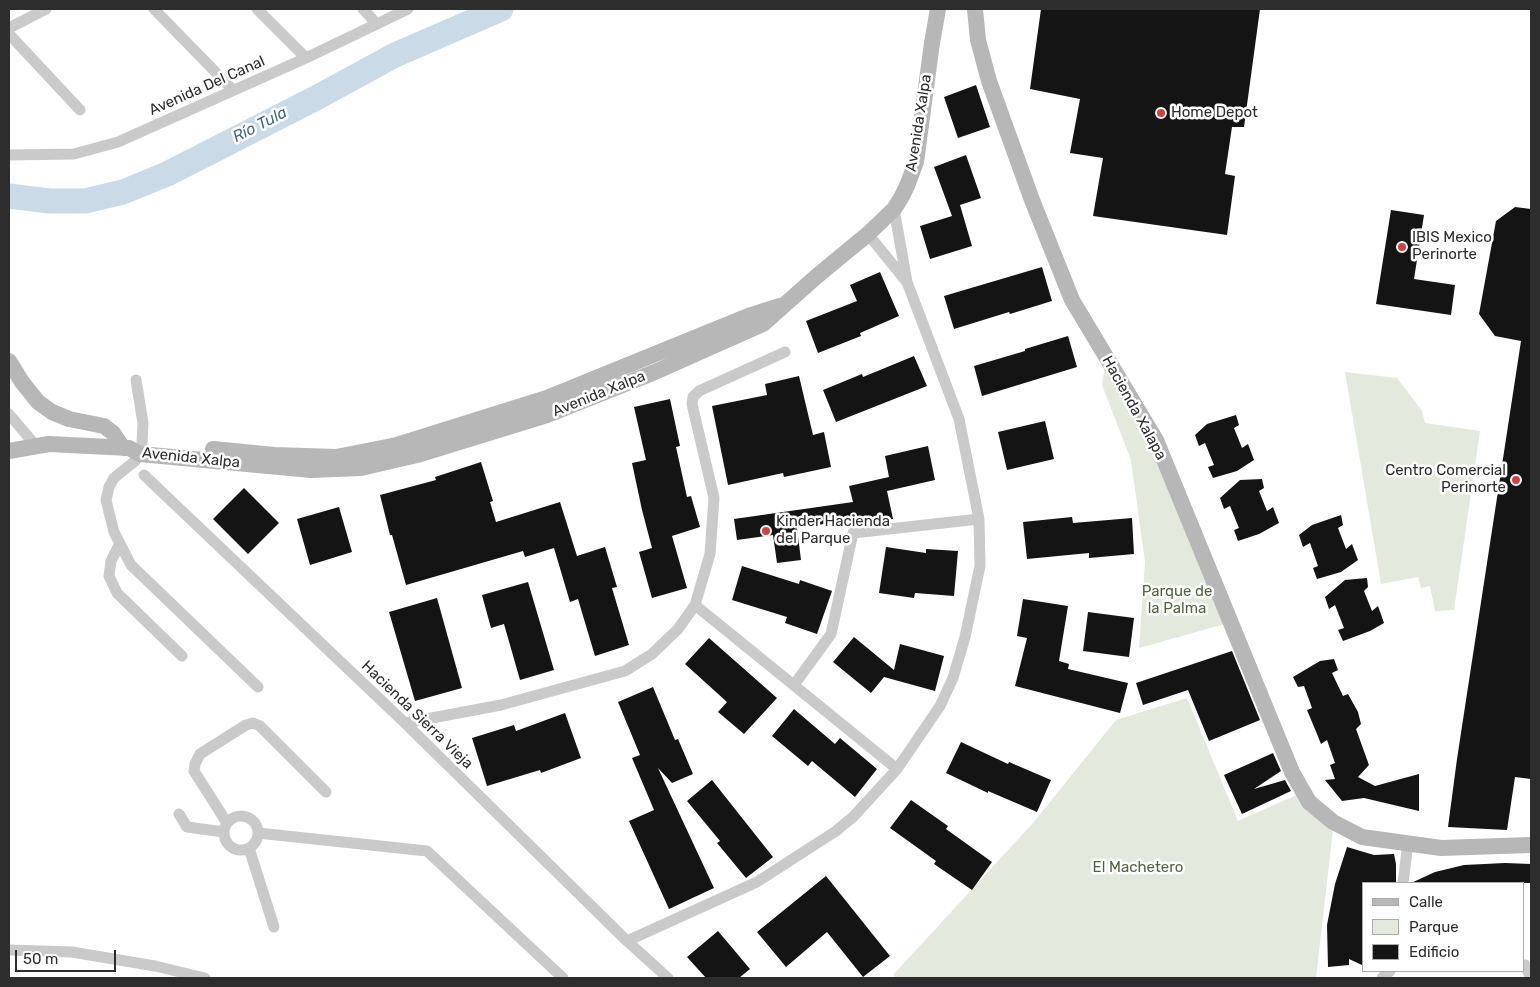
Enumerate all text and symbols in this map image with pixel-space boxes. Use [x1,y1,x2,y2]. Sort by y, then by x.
street label: Avenida Del Canal [146,52,268,120]
street label: Avenida Xalpa [902,73,936,173]
water label: Río Tula [230,103,290,147]
place label: Home Depot [1171,104,1258,122]
marker: Home Depot [1155,107,1167,119]
place label: IBIS Mexico Perinorte [1412,229,1492,264]
marker: IBIS Mexico Perinorte [1396,241,1408,253]
street label: Hacienda Xalapa [1098,353,1170,463]
street label: Avenida Xalpa [550,367,648,421]
street label: Avenida Xalpa [141,444,241,472]
place label: Centro Comercial Perinorte [1385,462,1506,497]
marker: Centro Comercial Perinorte [1510,474,1522,486]
place label: Kinder Hacienda del Parque [776,513,890,548]
marker: Kinder Hacienda del Parque [760,525,772,537]
park label: Parque de la Palma [1142,583,1212,618]
street label: Hacienda Sierra Vieja [358,657,476,773]
park label: El Machetero [1093,859,1183,877]
legend [1362,882,1525,972]
text: Calle [1409,893,1443,911]
text: Parque [1409,918,1459,936]
scale bar [18,940,119,972]
text: Edificio [1409,943,1459,961]
text: 50 m [23,950,58,968]

